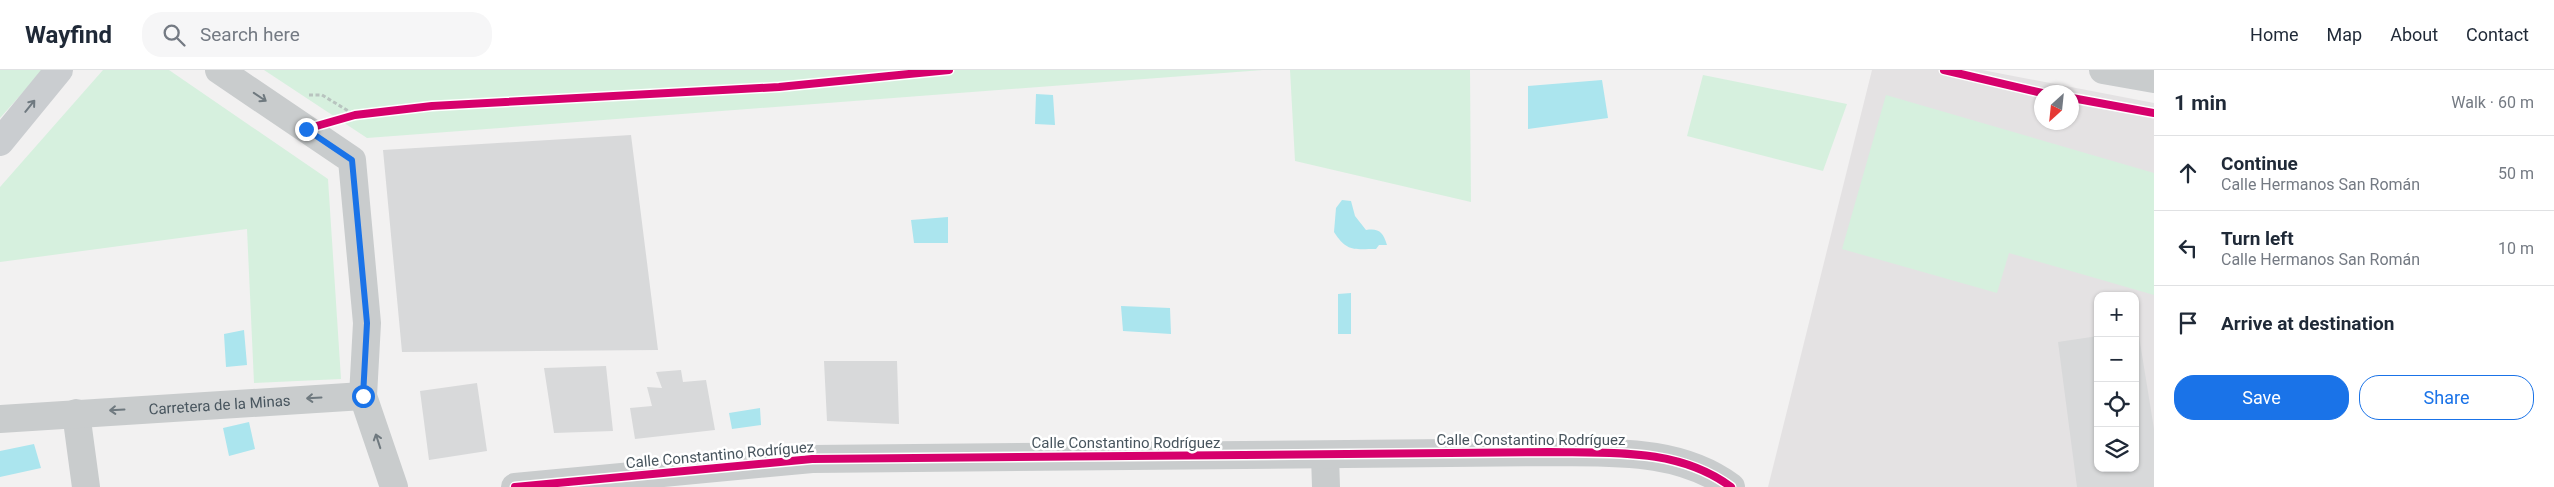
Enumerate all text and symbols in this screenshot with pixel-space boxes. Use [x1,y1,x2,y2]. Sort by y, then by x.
search box [142,12,492,57]
text: Wayfind [25,21,112,49]
icon: search [160,21,188,49]
text: Search here [200,23,300,46]
text: Home [2250,24,2299,45]
text: Map [2327,24,2362,45]
text: About [2390,24,2438,45]
text: Contact [2466,24,2529,45]
north arrow [2034,85,2079,130]
text: 1 min [2174,91,2227,115]
one-way arrow [252,92,266,102]
text: Walk · 60 m [2451,93,2534,112]
one-way arrow [25,100,36,113]
route end [295,118,318,141]
text: Continue [2221,152,2298,175]
icon: ahead [2174,159,2202,187]
text: 50 m [2498,164,2534,183]
text: Calle Hermanos San Román [2221,175,2420,194]
text: Turn left [2221,227,2294,250]
icon: left [2174,234,2202,262]
text: 10 m [2498,239,2534,258]
text: Calle Hermanos San Román [2221,250,2420,269]
map controls [2094,292,2139,472]
button: + [2094,292,2139,337]
icon: arrive [2174,309,2202,337]
text: Arrive at destination [2221,312,2394,335]
button: − [2094,337,2139,382]
button: Save [2174,375,2349,420]
button: Share [2359,375,2534,420]
button: locate [2094,382,2139,427]
route start [352,385,375,408]
street label: Carretera de la Minas [148,392,291,419]
one-way arrow [307,394,323,403]
one-way arrow [110,406,126,415]
button: layers [2094,427,2139,472]
street label: Calle Constantino Rodríguez [1437,431,1625,449]
one-way arrow [373,434,383,450]
street label: Calle Constantino Rodríguez [1032,434,1220,452]
street label: Calle Constantino Rodríguez [625,438,815,472]

